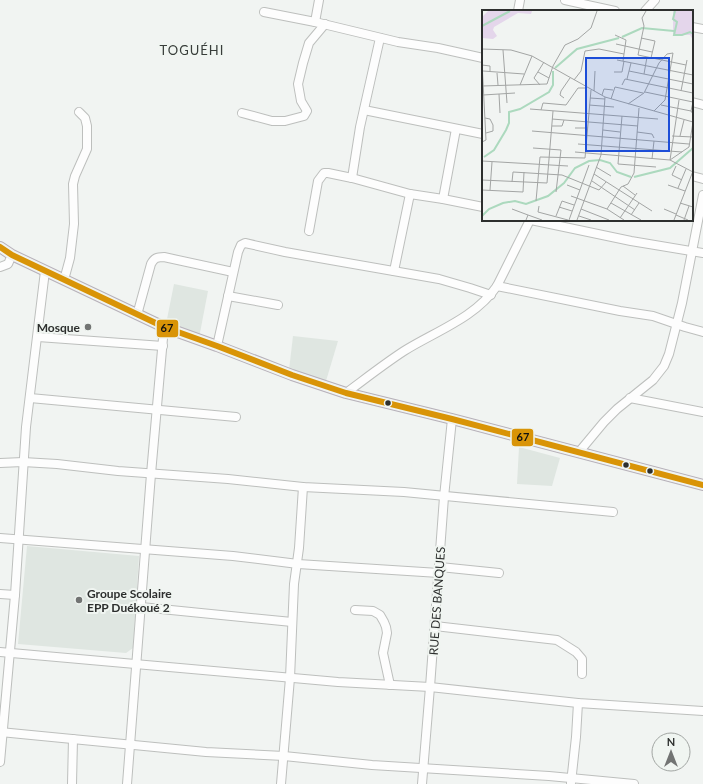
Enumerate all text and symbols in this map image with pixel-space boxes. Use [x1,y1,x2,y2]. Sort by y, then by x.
inset map [482,10,693,221]
district label: TOGUÉHI [160,42,224,58]
line badge: 67 [156,319,179,338]
place label: Mosque [37,320,81,335]
text: 67 [161,321,173,334]
marker: Mosque [83,322,93,332]
unlabelled marker [383,398,393,408]
line badge: 67 [511,428,534,447]
text: 67 [517,430,529,443]
unlabelled marker [621,460,631,470]
unlabelled marker [645,466,655,476]
street label: RUE DES BANQUES [426,546,448,656]
place label: Groupe Scolaire EPP Duékoué 2 [87,586,172,615]
marker: Groupe Scolaire EPP Duékoué 2 [74,595,84,605]
north arrow [651,732,691,772]
text: N [667,735,675,748]

